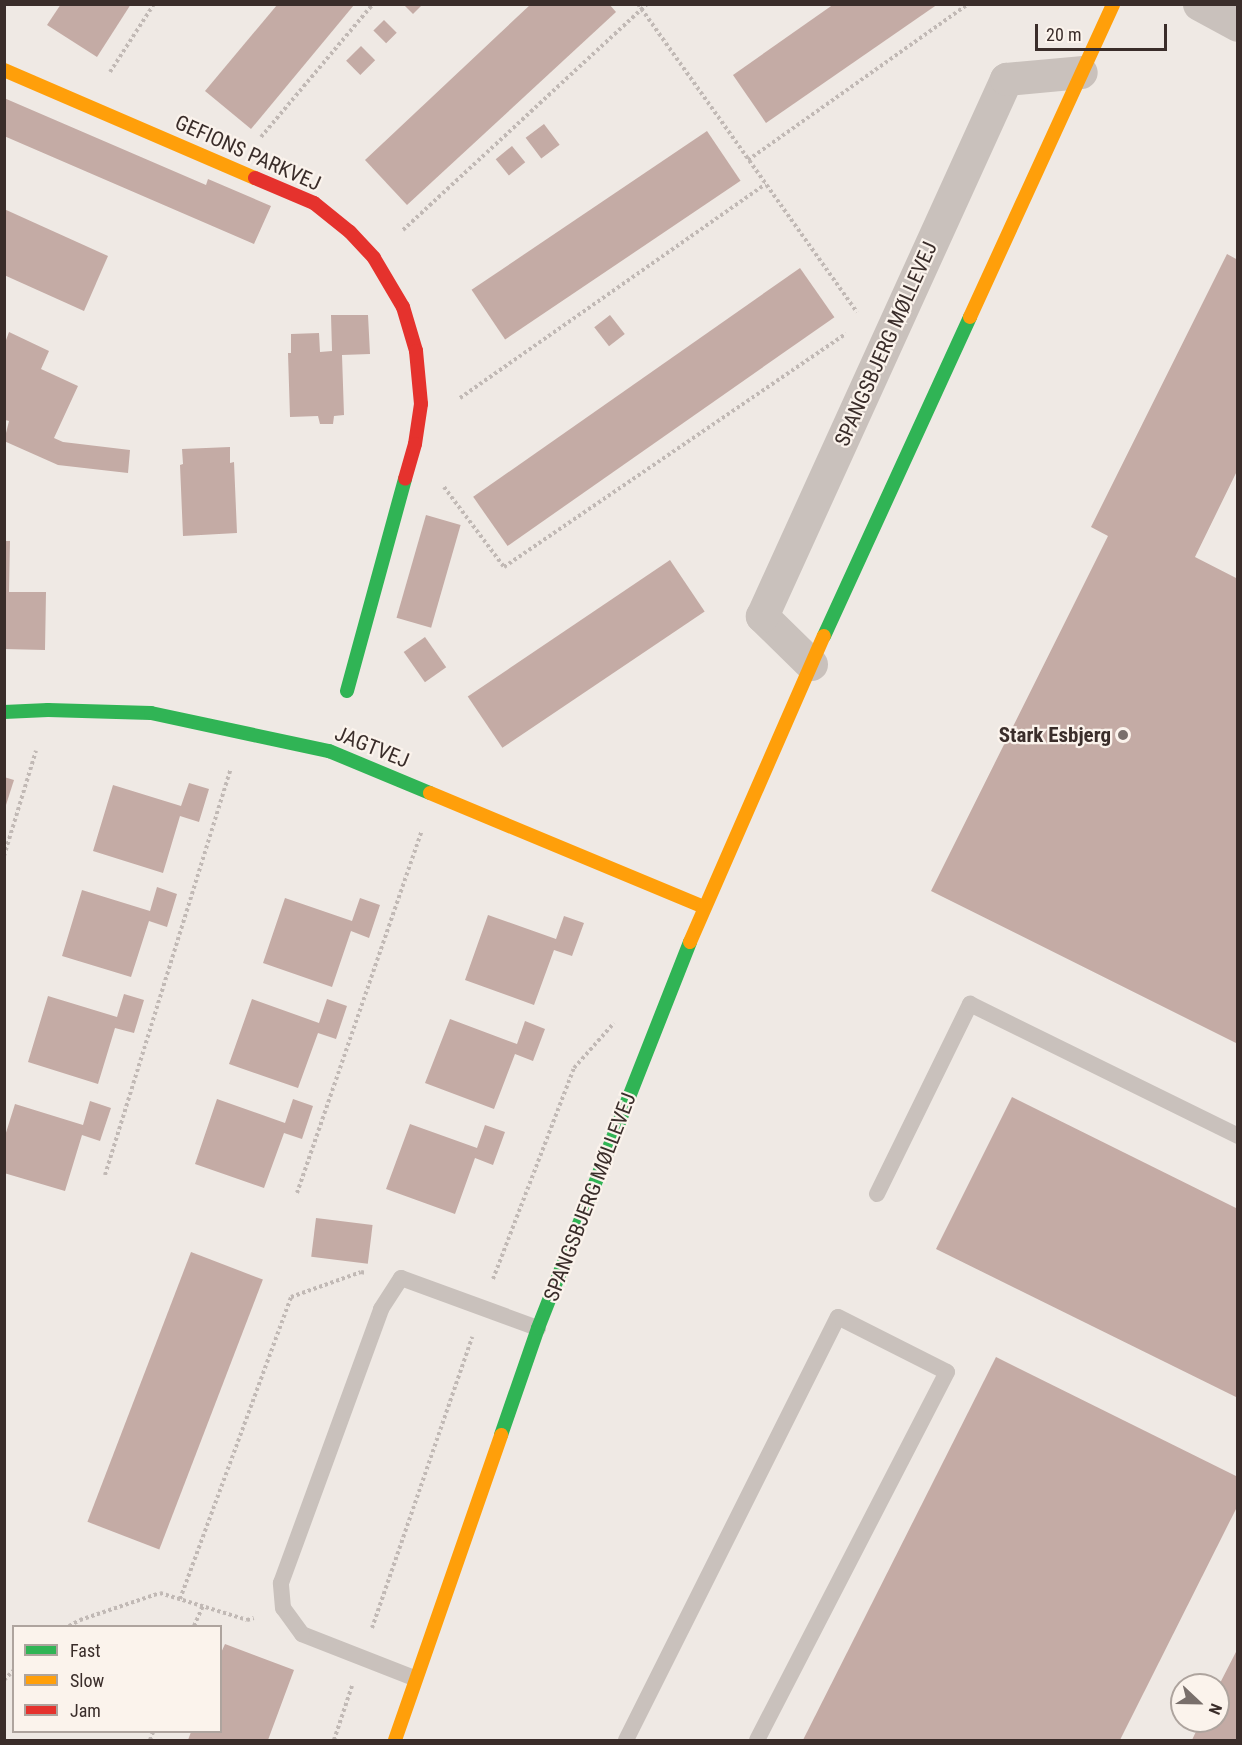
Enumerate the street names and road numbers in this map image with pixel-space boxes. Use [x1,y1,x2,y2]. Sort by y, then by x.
street label: GEFIONS PARKVEJ [171,110,325,196]
street label: SPANGSBJERG MØLLEVEJ [830,238,942,450]
street label: JAGTVEJ [331,721,413,773]
street label: SPANGSBJERG MØLLEVEJ [539,1089,641,1305]

